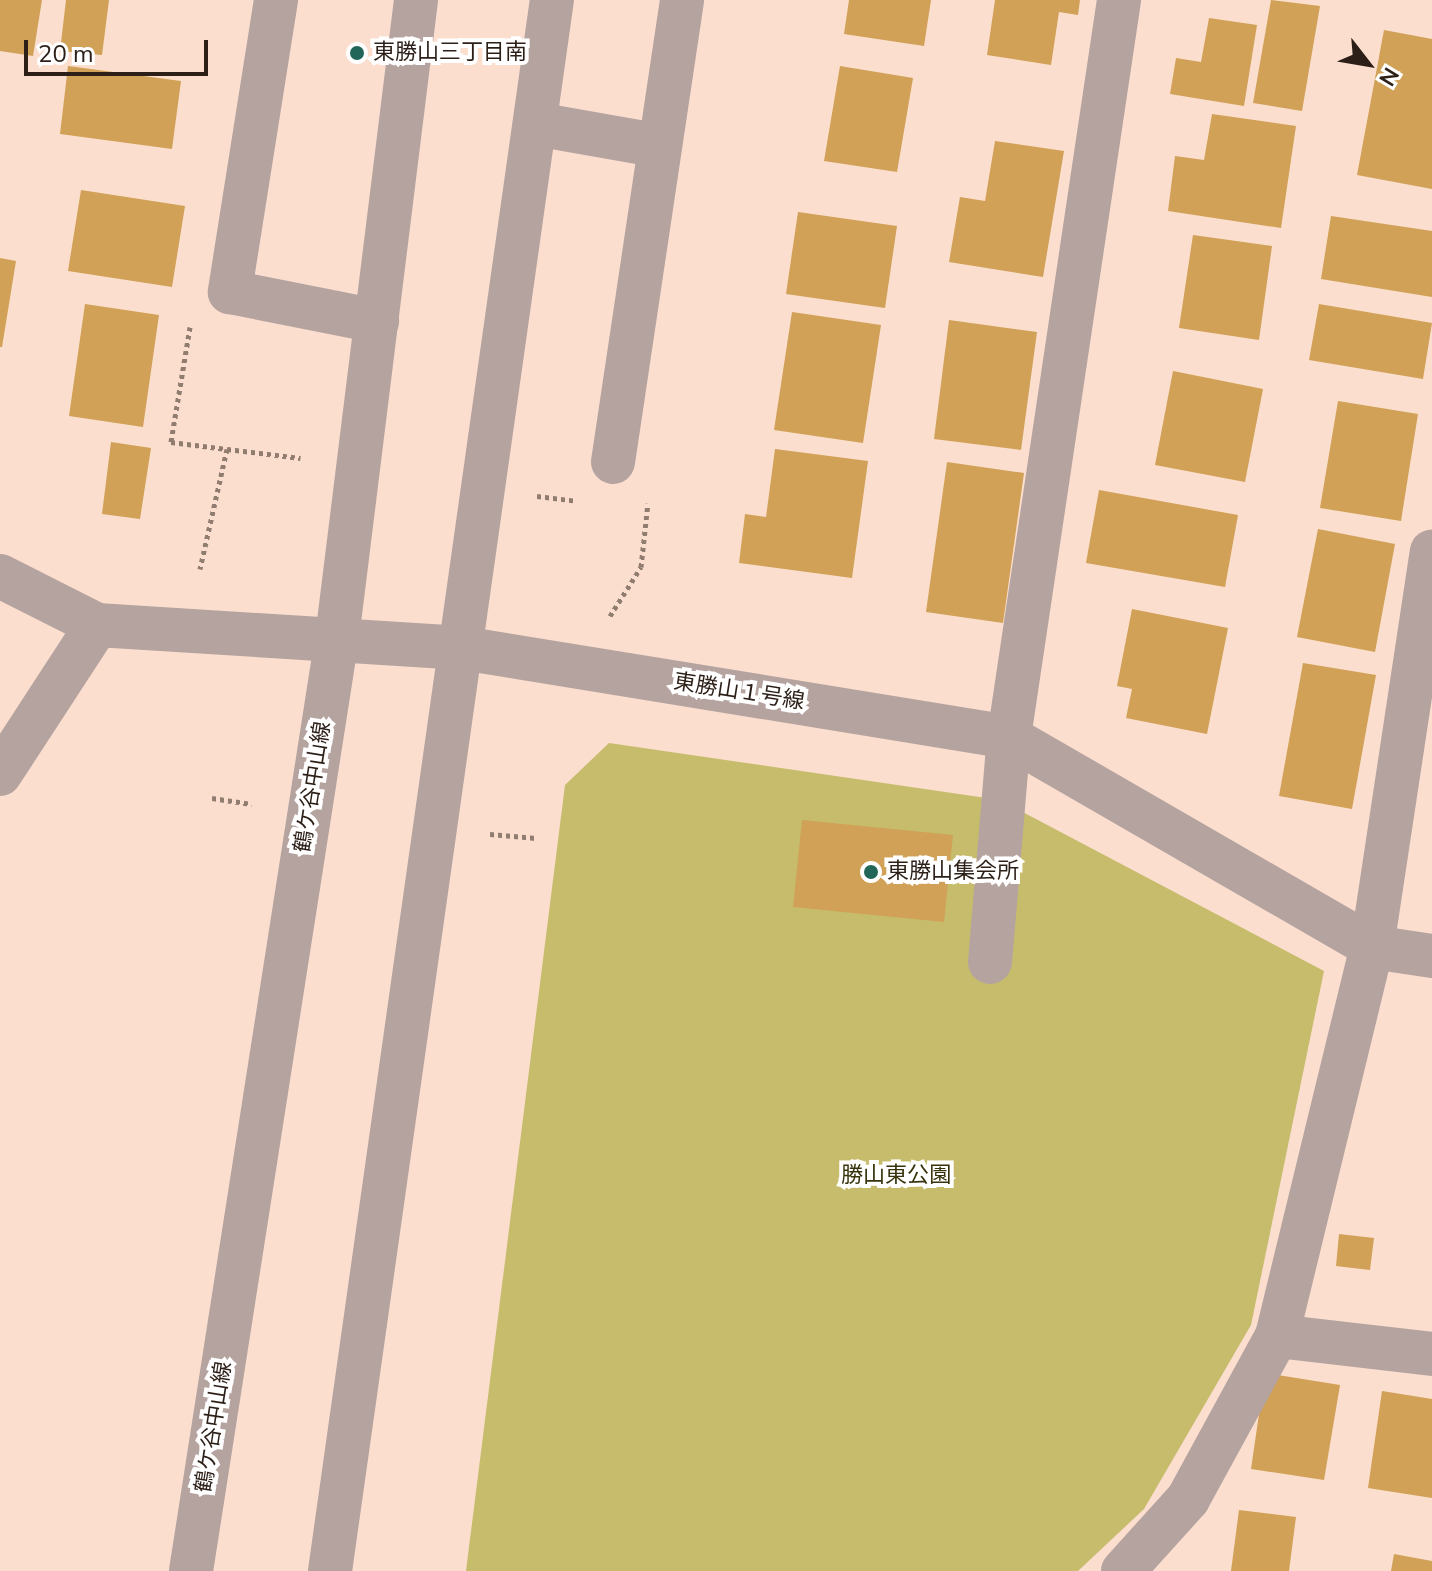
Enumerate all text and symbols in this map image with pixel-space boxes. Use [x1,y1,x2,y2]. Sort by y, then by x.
scale bar [28,24,212,74]
north arrow [1328,24,1408,104]
text: 20 m [38,38,94,70]
place label: 東勝山三丁目南 [373,40,527,66]
marker: 東勝山三丁目南 [348,44,366,62]
text: N [1371,62,1406,91]
street label: 東勝山１号線 [672,669,806,715]
street label: 鶴ケ谷中山線 [290,720,336,854]
place label: 東勝山集会所 [887,859,1019,885]
marker: 東勝山集会所 [862,863,880,881]
park label: 勝山東公園 [841,1163,951,1189]
street label: 鶴ケ谷中山線 [191,1360,237,1494]

